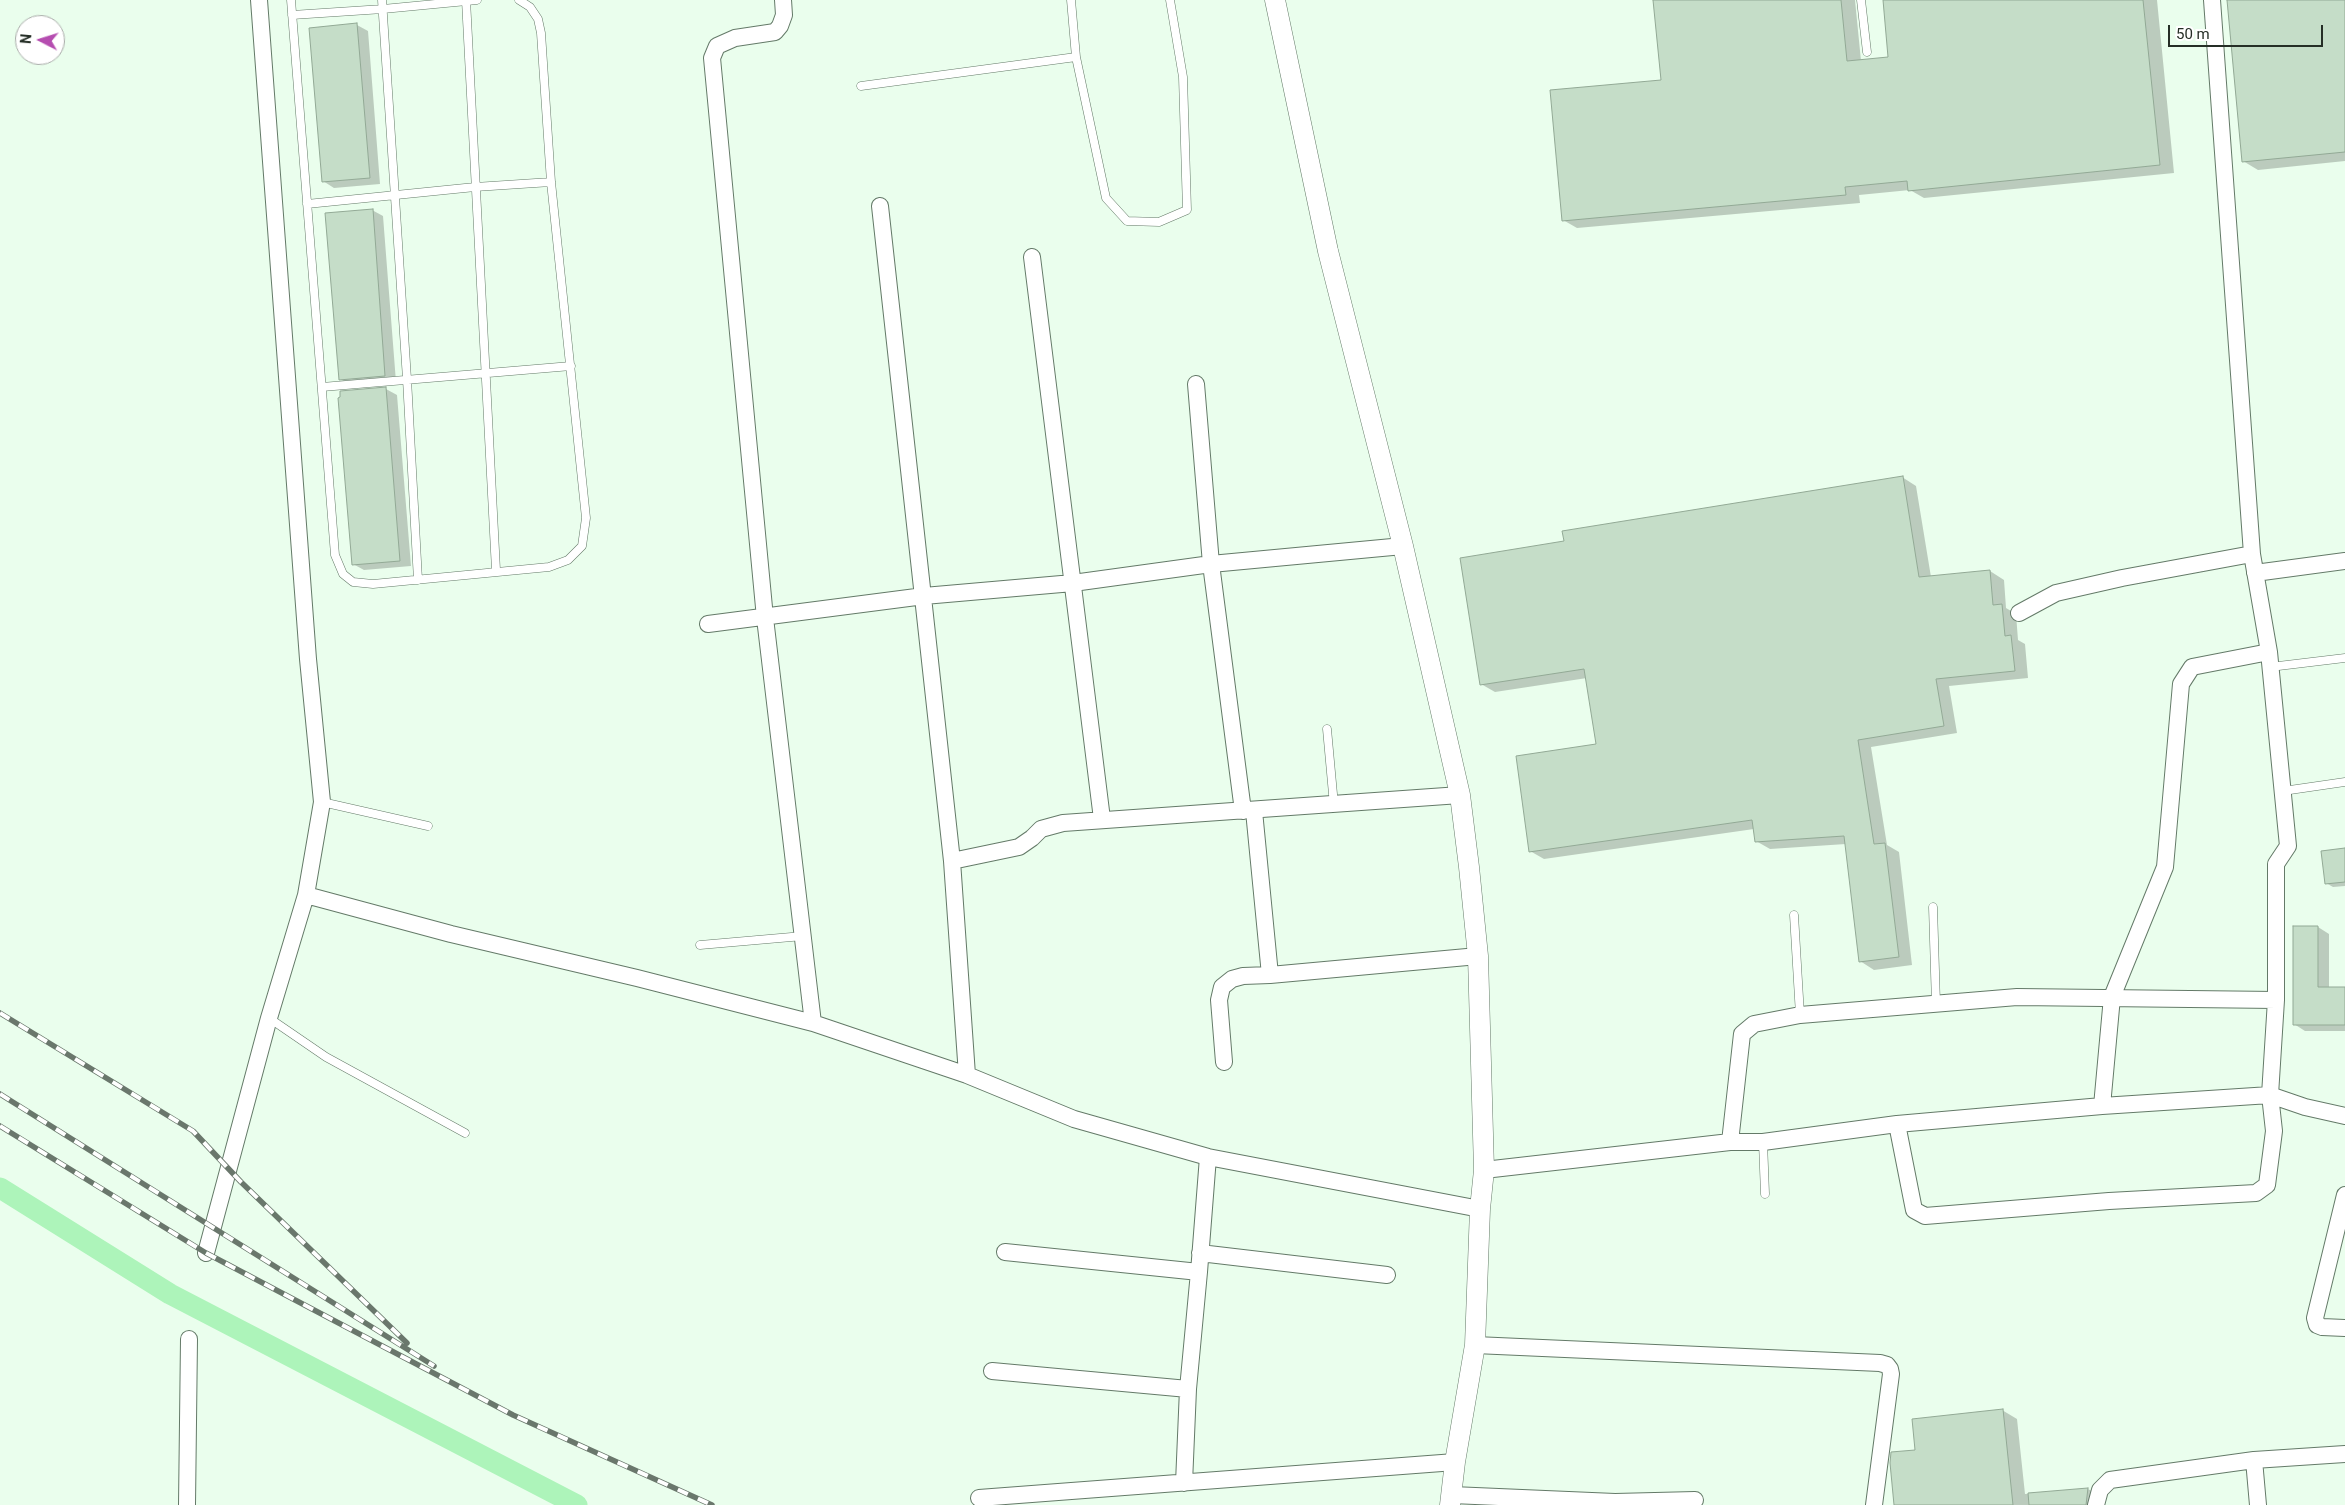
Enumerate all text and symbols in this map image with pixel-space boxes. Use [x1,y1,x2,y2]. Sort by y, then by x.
north arrow [15,15,65,65]
scale bar [2170,15,2325,47]
text: 50 m [2176,25,2210,43]
text: N [18,33,34,44]

